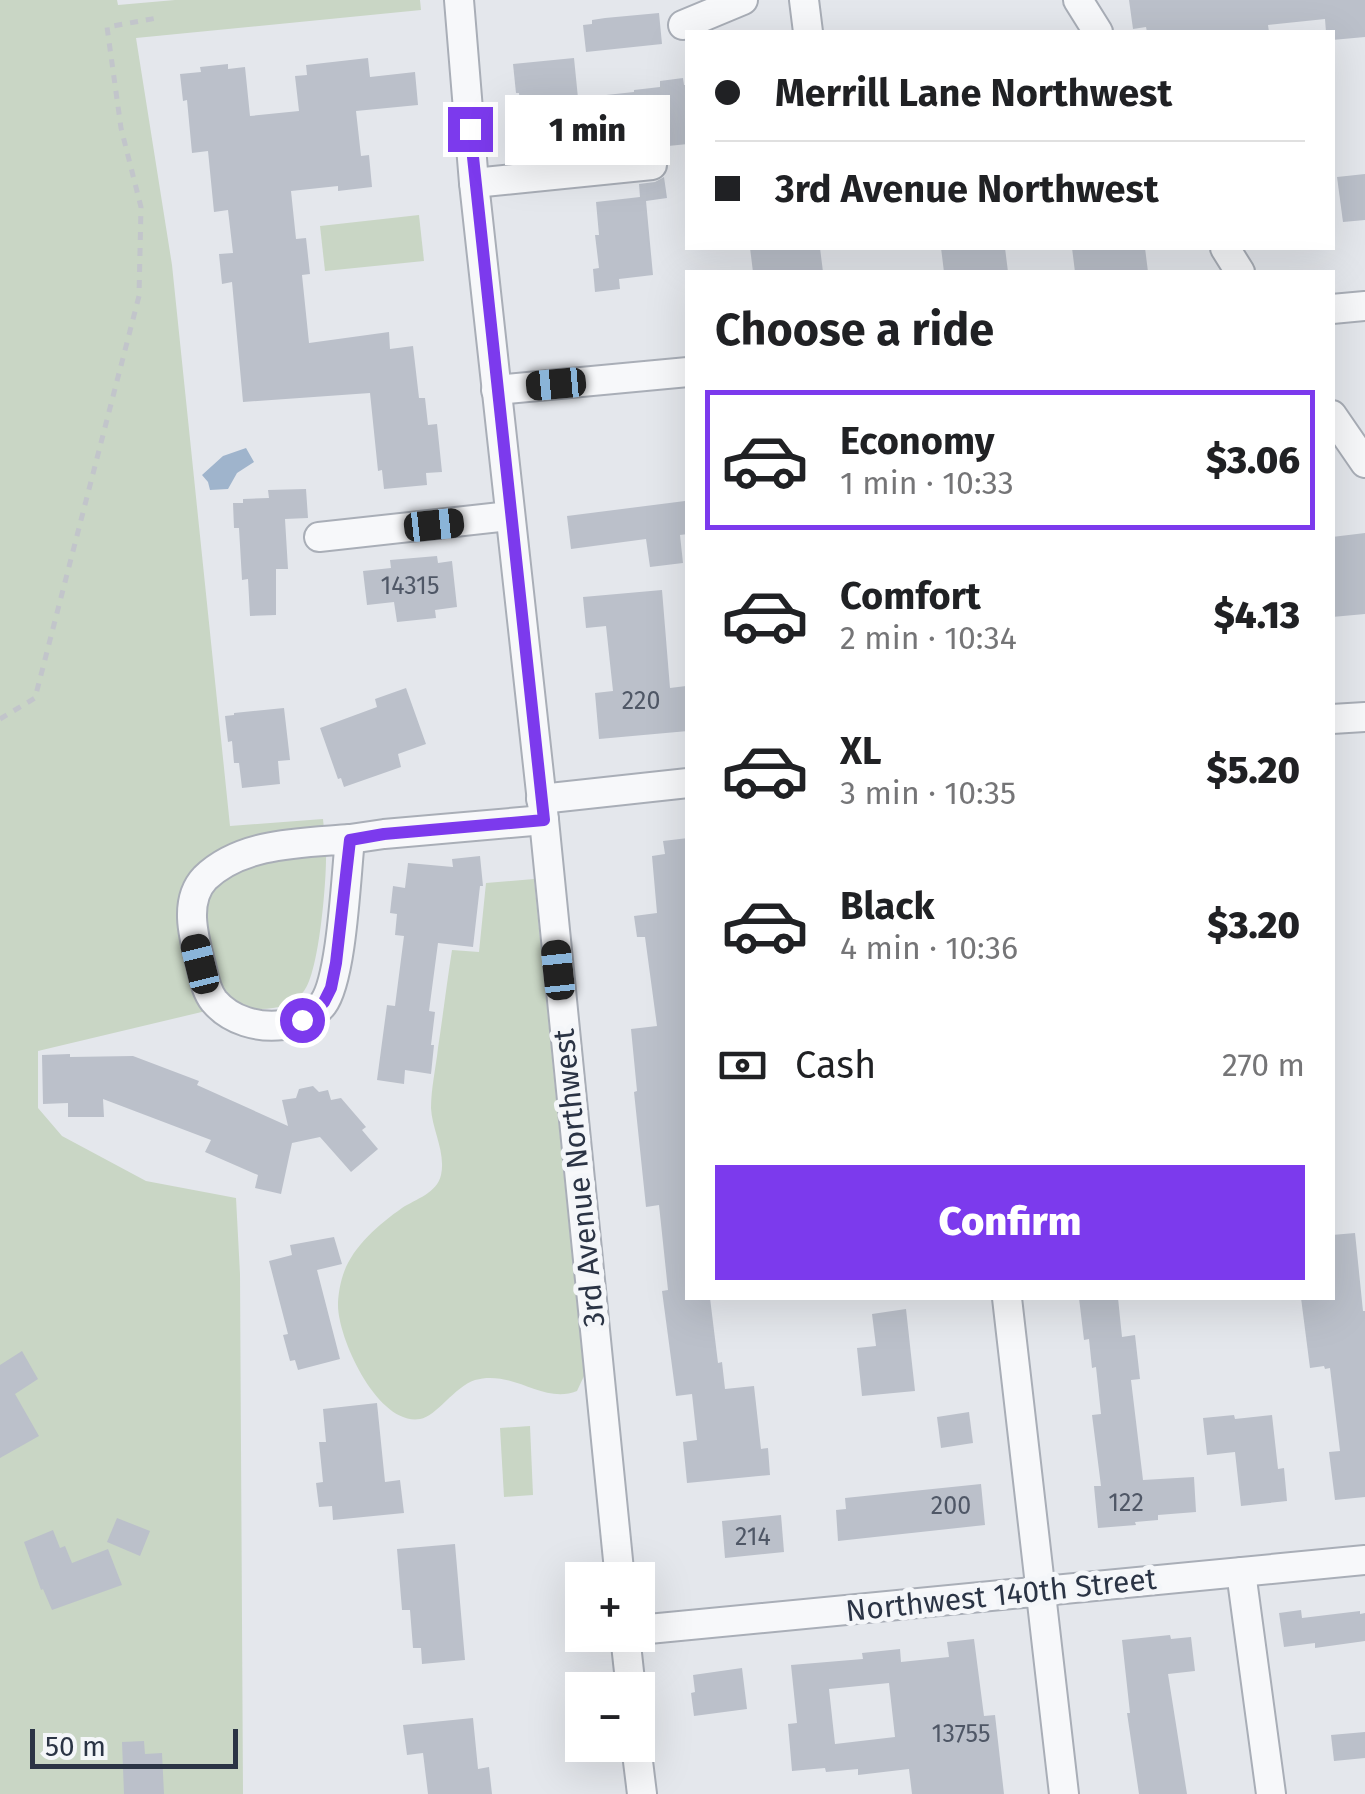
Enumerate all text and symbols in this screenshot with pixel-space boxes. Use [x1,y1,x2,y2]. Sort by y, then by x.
text: Merrill Lane Northwest [775,70,1172,116]
callout: 1 min [505,94,670,164]
route end [448,107,493,152]
text: 1 min [549,111,626,149]
text: 3rd Avenue Northwest [775,166,1159,212]
text: Choose a ride [715,303,994,357]
car [525,366,587,402]
icon: car [720,415,810,505]
text: Economy [840,418,995,464]
text: $3.06 [1206,437,1300,483]
text: 1 min · 10:33 [840,464,1014,502]
car [403,507,465,543]
icon: car [720,570,810,660]
house number: 14315 [381,571,439,601]
text: Comfort [840,573,981,619]
text: $4.13 [1214,592,1300,638]
text: 2 min · 10:34 [840,619,1017,657]
house number: 220 [622,686,660,716]
icon: car [720,725,810,815]
text: XL [840,728,882,774]
text: $5.20 [1207,747,1300,793]
text: 3 min · 10:35 [840,774,1016,812]
icon: car [720,880,810,970]
text: Black [840,883,935,929]
text: $3.20 [1207,902,1300,948]
text: 4 min · 10:36 [840,929,1018,967]
car [178,931,222,997]
car [540,939,576,1001]
route start [280,998,325,1043]
street label: 3rd Avenue Northwest [545,1027,613,1329]
icon: cash [715,1038,770,1093]
text: Cash [795,1042,876,1088]
text: 270 m [1222,1046,1305,1084]
button: Confirm [715,1165,1305,1280]
house number: 122 [1108,1488,1144,1518]
house number: 200 [931,1491,971,1521]
house number: 214 [735,1522,771,1552]
street label: Northwest 140th Street [844,1561,1158,1629]
map controls [565,1562,655,1762]
button: + [565,1562,655,1652]
button: − [565,1672,655,1762]
house number: 13755 [932,1719,990,1749]
scale bar [30,1724,238,1768]
text: 50 m [45,1730,106,1763]

